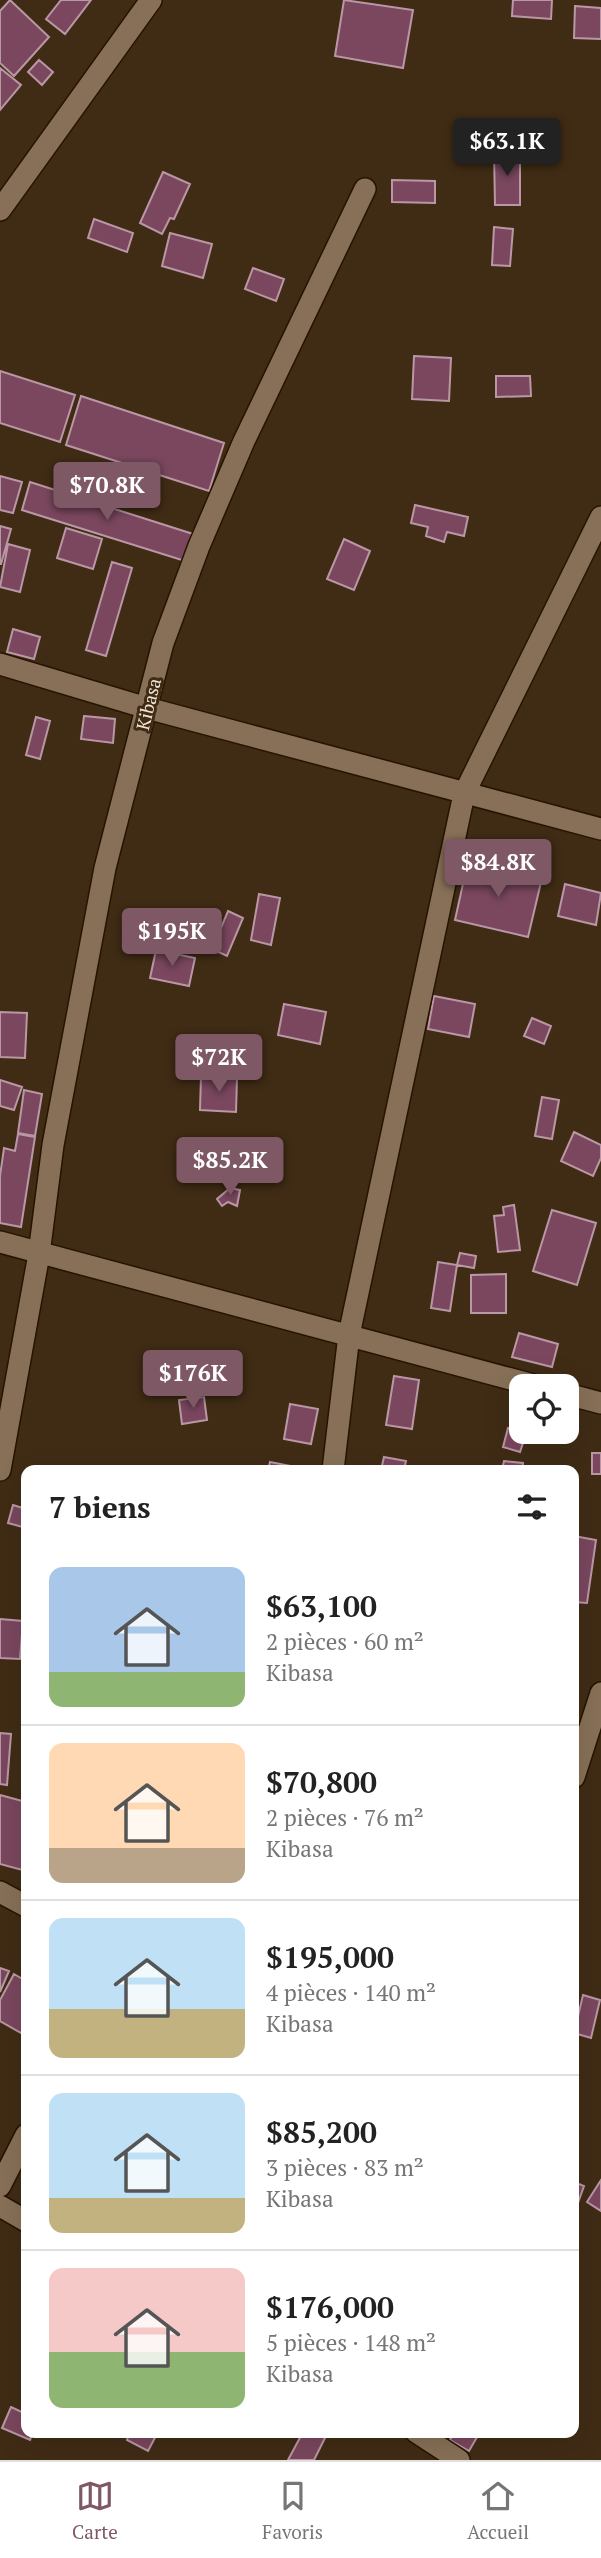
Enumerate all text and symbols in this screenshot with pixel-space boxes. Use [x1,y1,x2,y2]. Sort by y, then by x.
pin: $63.1K [450,118,564,178]
text: $63.1K [469,125,545,156]
pin: $70.8K [50,462,164,522]
text: $70.8K [69,469,145,500]
street label: Kibasa [130,675,166,733]
pin: $84.8K [441,839,555,899]
text: $84.8K [460,846,536,877]
pin: $195K [123,908,221,968]
text: $195K [138,915,206,946]
pin: $72K [178,1034,260,1094]
text: $72K [191,1041,247,1072]
pin: $85.2K [173,1138,287,1197]
text: $85.2K [192,1144,268,1175]
pin: $176K [144,1350,242,1410]
text: $176K [159,1357,227,1388]
map controls [509,1374,579,1444]
button: locate [509,1374,579,1444]
text: 7 biens [49,1487,151,1527]
icon: filters [513,1488,551,1526]
text: $63,100 [266,1586,377,1626]
icon: home [105,1595,189,1679]
text: 2 pièces · 60 m² [266,1626,424,1657]
text: Kibasa [266,1657,334,1688]
text: $70,800 [266,1762,377,1802]
icon: home [105,1771,189,1855]
text: 2 pièces · 76 m² [266,1802,424,1833]
text: Kibasa [266,1833,334,1864]
text: $195,000 [266,1937,394,1977]
icon: home [105,1946,189,2030]
text: 4 pièces · 140 m² [266,1977,436,2008]
text: Kibasa [266,2008,334,2039]
text: $85,200 [266,2112,377,2152]
icon: home [105,2121,189,2205]
text: 3 pièces · 83 m² [266,2152,424,2183]
text: Kibasa [266,2183,334,2214]
text: $176,000 [266,2287,394,2327]
icon: home [105,2296,189,2380]
text: 5 pièces · 148 m² [266,2327,436,2358]
text: Kibasa [266,2358,334,2389]
tab: Carte [72,2477,118,2544]
tab: Favoris [262,2477,323,2544]
tab: Accueil [467,2477,529,2544]

